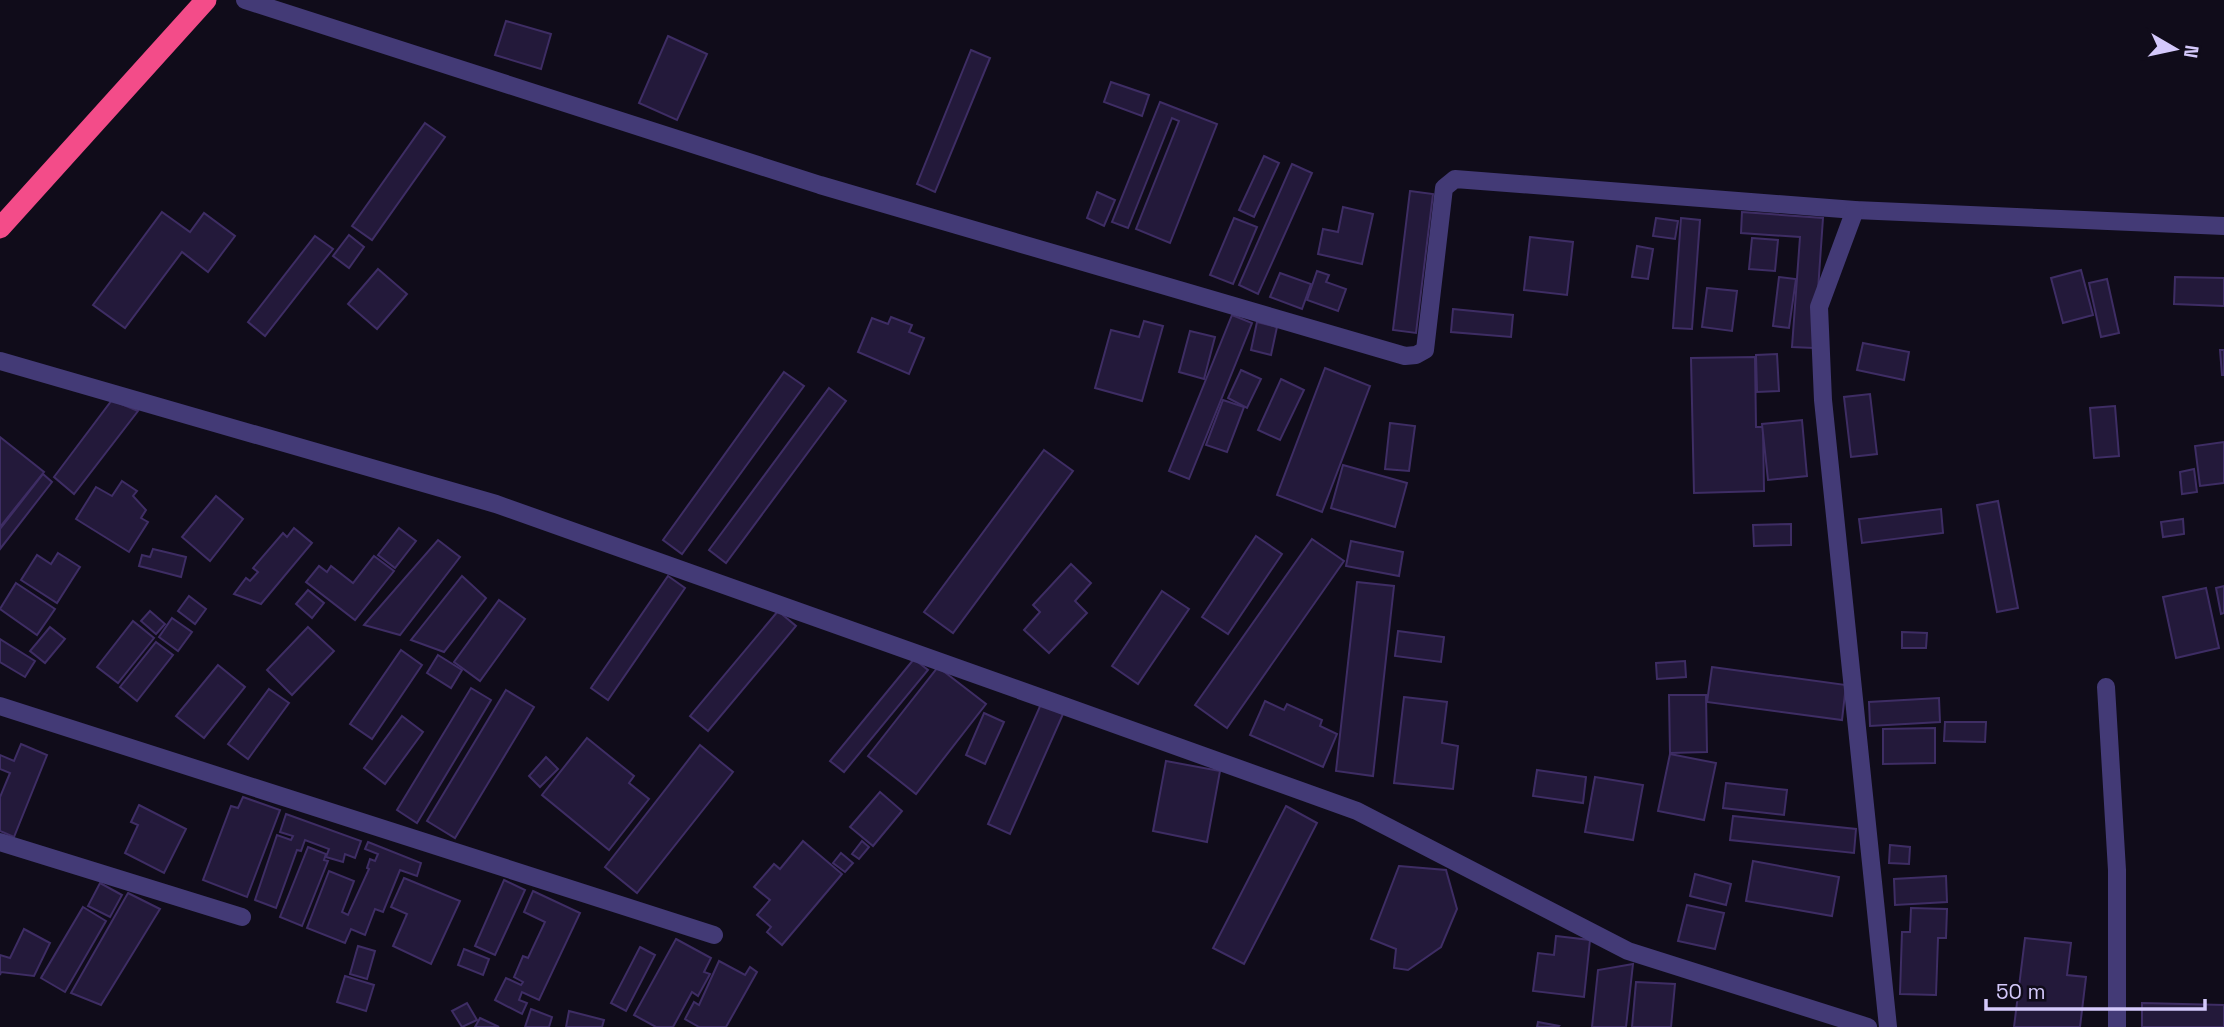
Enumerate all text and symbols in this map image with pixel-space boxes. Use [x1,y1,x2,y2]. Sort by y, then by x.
north arrow [2140,14,2210,84]
text: N [2178,43,2205,60]
scale bar [1986,968,2205,1012]
text: 50 m [1996,978,2046,1005]

